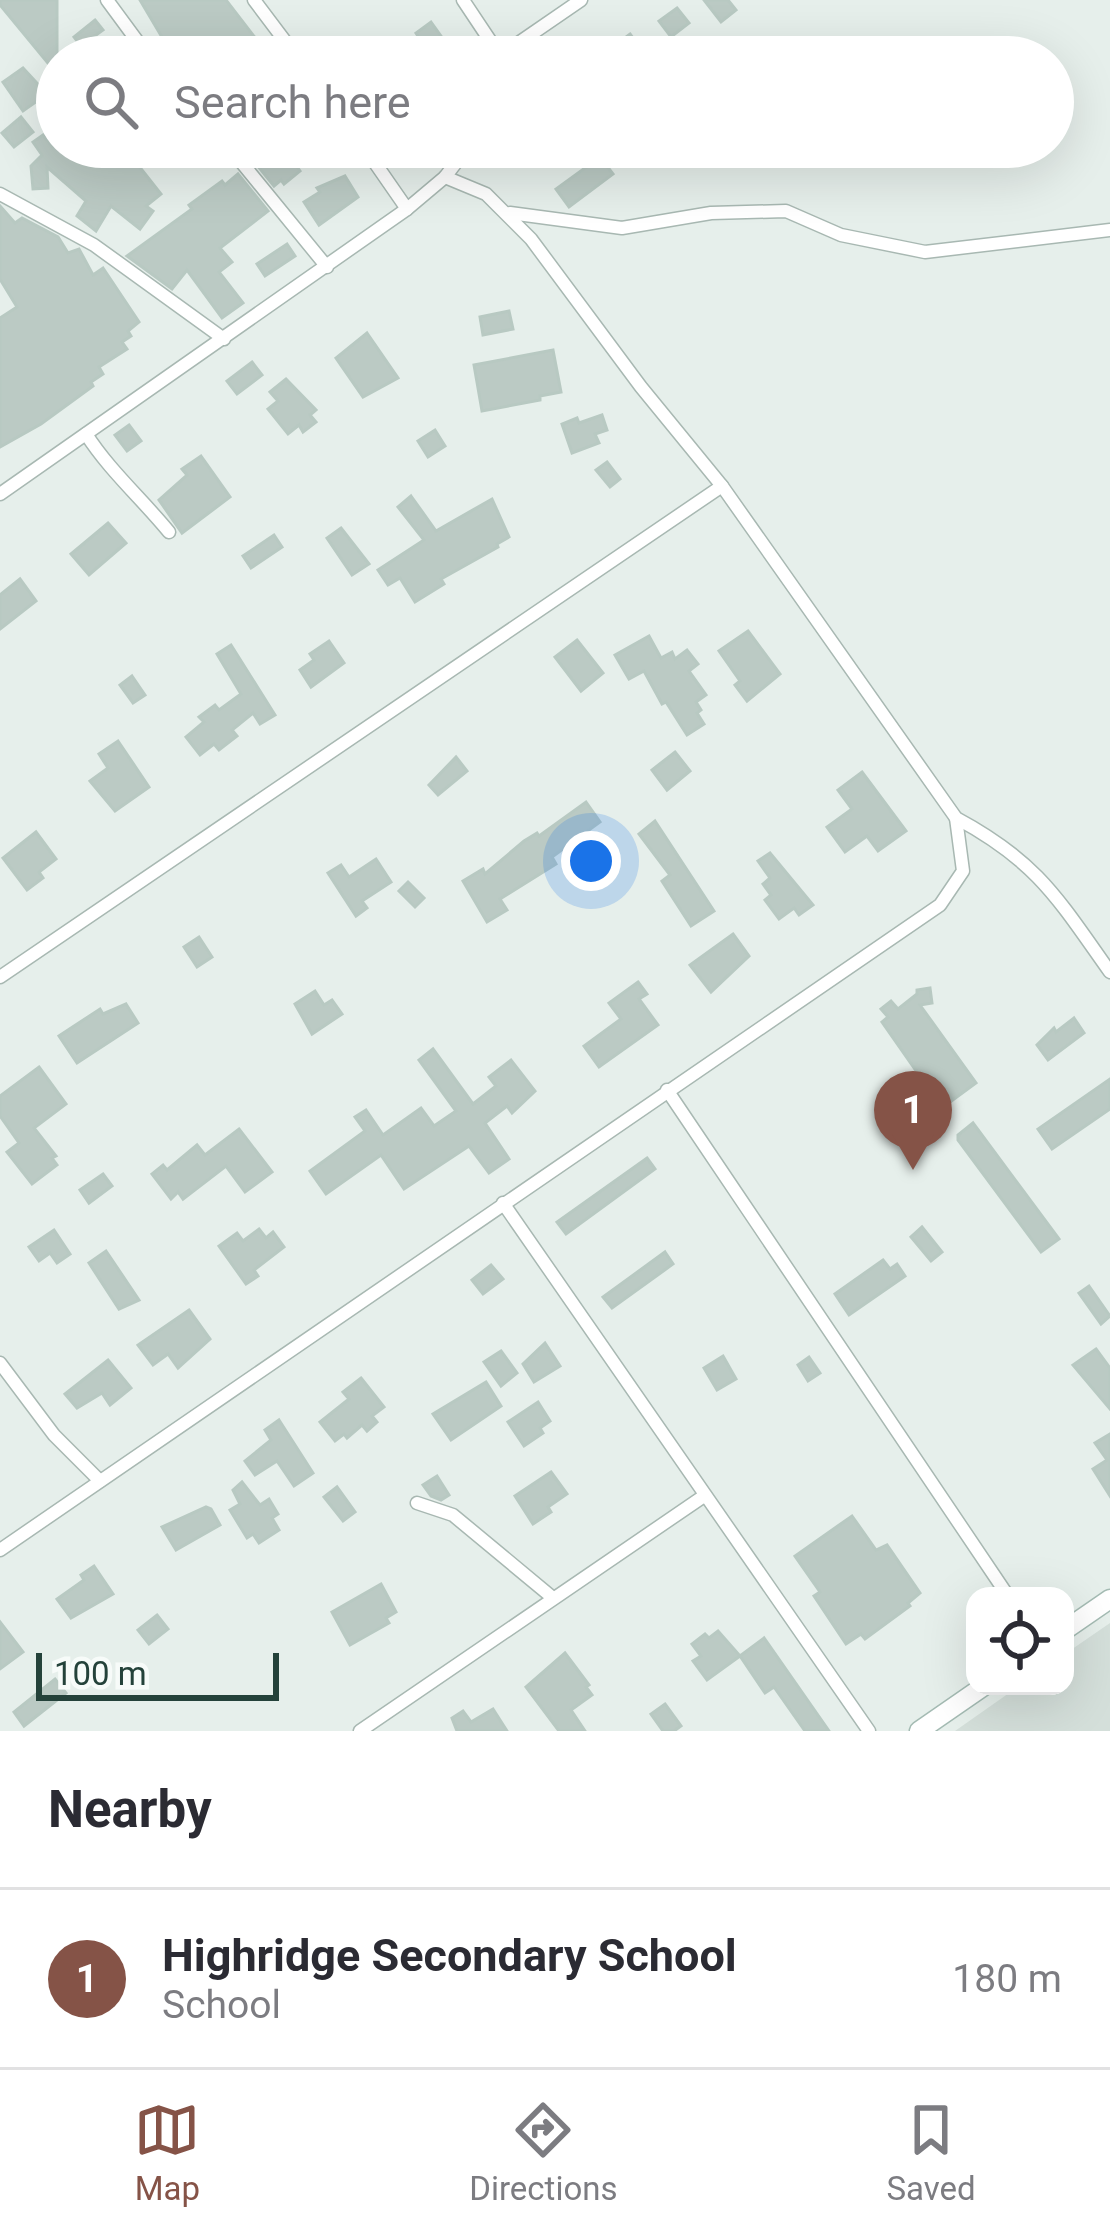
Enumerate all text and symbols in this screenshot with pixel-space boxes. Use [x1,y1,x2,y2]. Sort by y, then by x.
search box [36,36,1074,168]
icon: search [78,69,144,135]
text: Search here [174,76,411,129]
your location [561,831,621,891]
pin: 1 [874,1071,952,1170]
map controls [966,1587,1074,1695]
button: locate [966,1587,1074,1695]
scale bar [36,1647,279,1700]
text: 100 m [54,1654,147,1693]
text: Nearby [48,1780,212,1839]
text: Highridge Secondary School [162,1929,737,1982]
text: 1 [76,1956,98,2002]
text: 180 m [952,1956,1062,2002]
text: School [162,1982,281,2028]
tab: Map [134,2097,200,2208]
tab: Directions [469,2097,618,2208]
tab: Saved [886,2097,976,2208]

